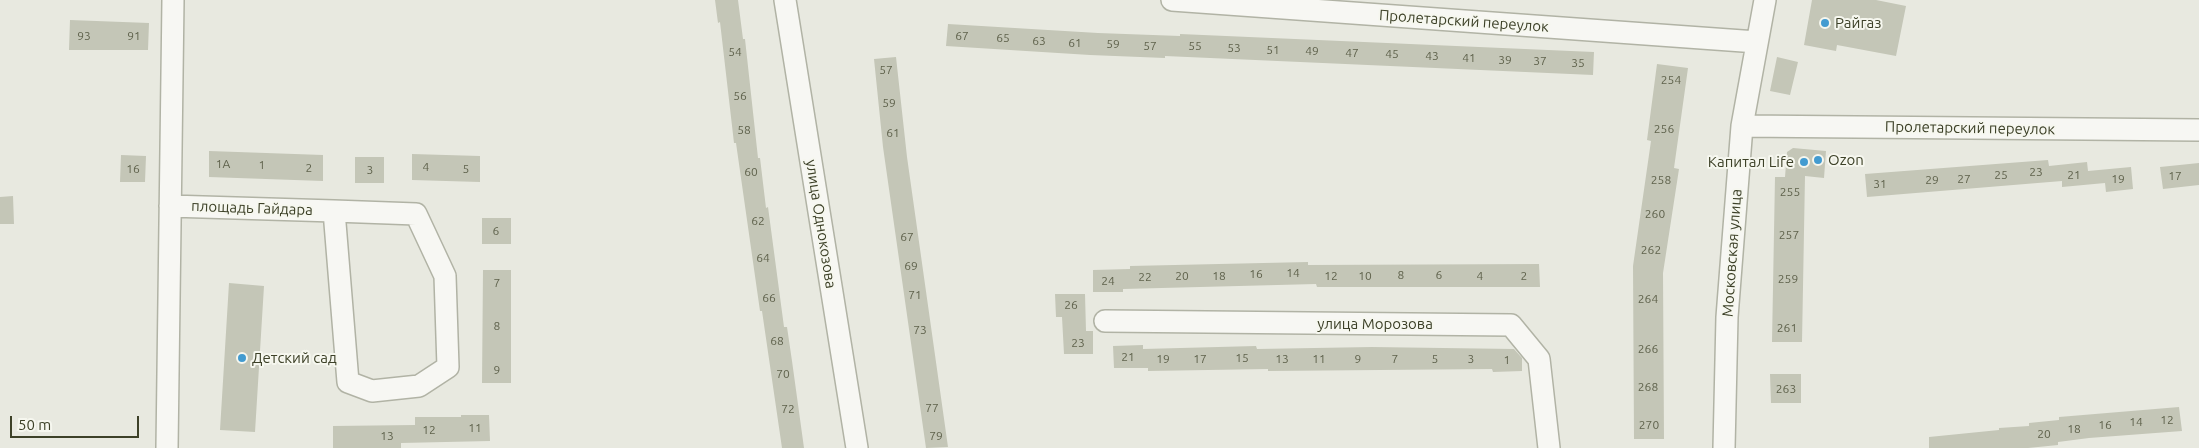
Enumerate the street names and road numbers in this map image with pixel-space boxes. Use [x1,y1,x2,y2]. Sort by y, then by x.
street label: Пролетарский переулок [1378,6,1550,36]
street label: Пролетарский переулок [1885,118,2055,138]
street label: улица Однокозова [802,158,840,290]
street label: Московская улица [1719,188,1745,318]
street label: площадь Гайдара [191,197,313,219]
street label: улица Морозова [1317,315,1433,333]

